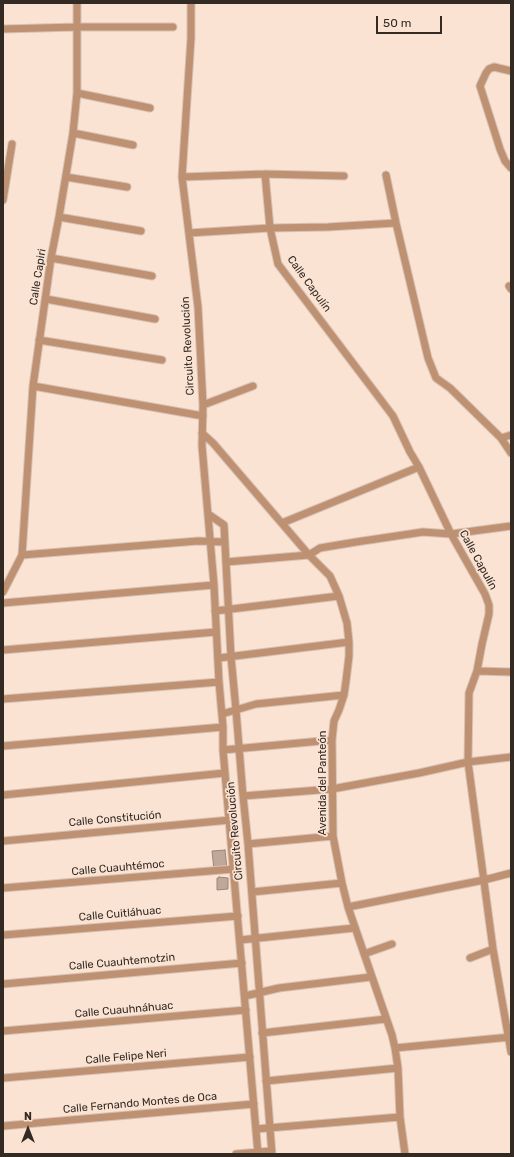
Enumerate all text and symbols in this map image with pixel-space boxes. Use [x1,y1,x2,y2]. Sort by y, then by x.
scale bar [378,8,444,34]
text: 50 m [383,16,411,30]
street label: Calle Capiri [27,248,49,306]
street label: Calle Capulín [284,253,334,315]
street label: Circuito Revolución [179,296,197,396]
street label: Calle Capulín [456,528,500,592]
street label: Avenida del Panteón [316,731,330,835]
street label: Circuito Revolución [224,781,246,881]
street label: Calle Constitución [68,808,162,830]
street label: Calle Cuauhtémoc [71,857,165,879]
street label: Calle Cuitláhuac [78,904,162,924]
street label: Calle Cuauhtemotzin [68,951,176,973]
street label: Calle Cuauhnáhuac [74,999,174,1021]
street label: Calle Felipe Neri [85,1047,167,1067]
street label: Calle Fernando Montes de Oca [62,1090,218,1116]
north arrow [8,1109,48,1149]
text: N [24,1110,32,1123]

